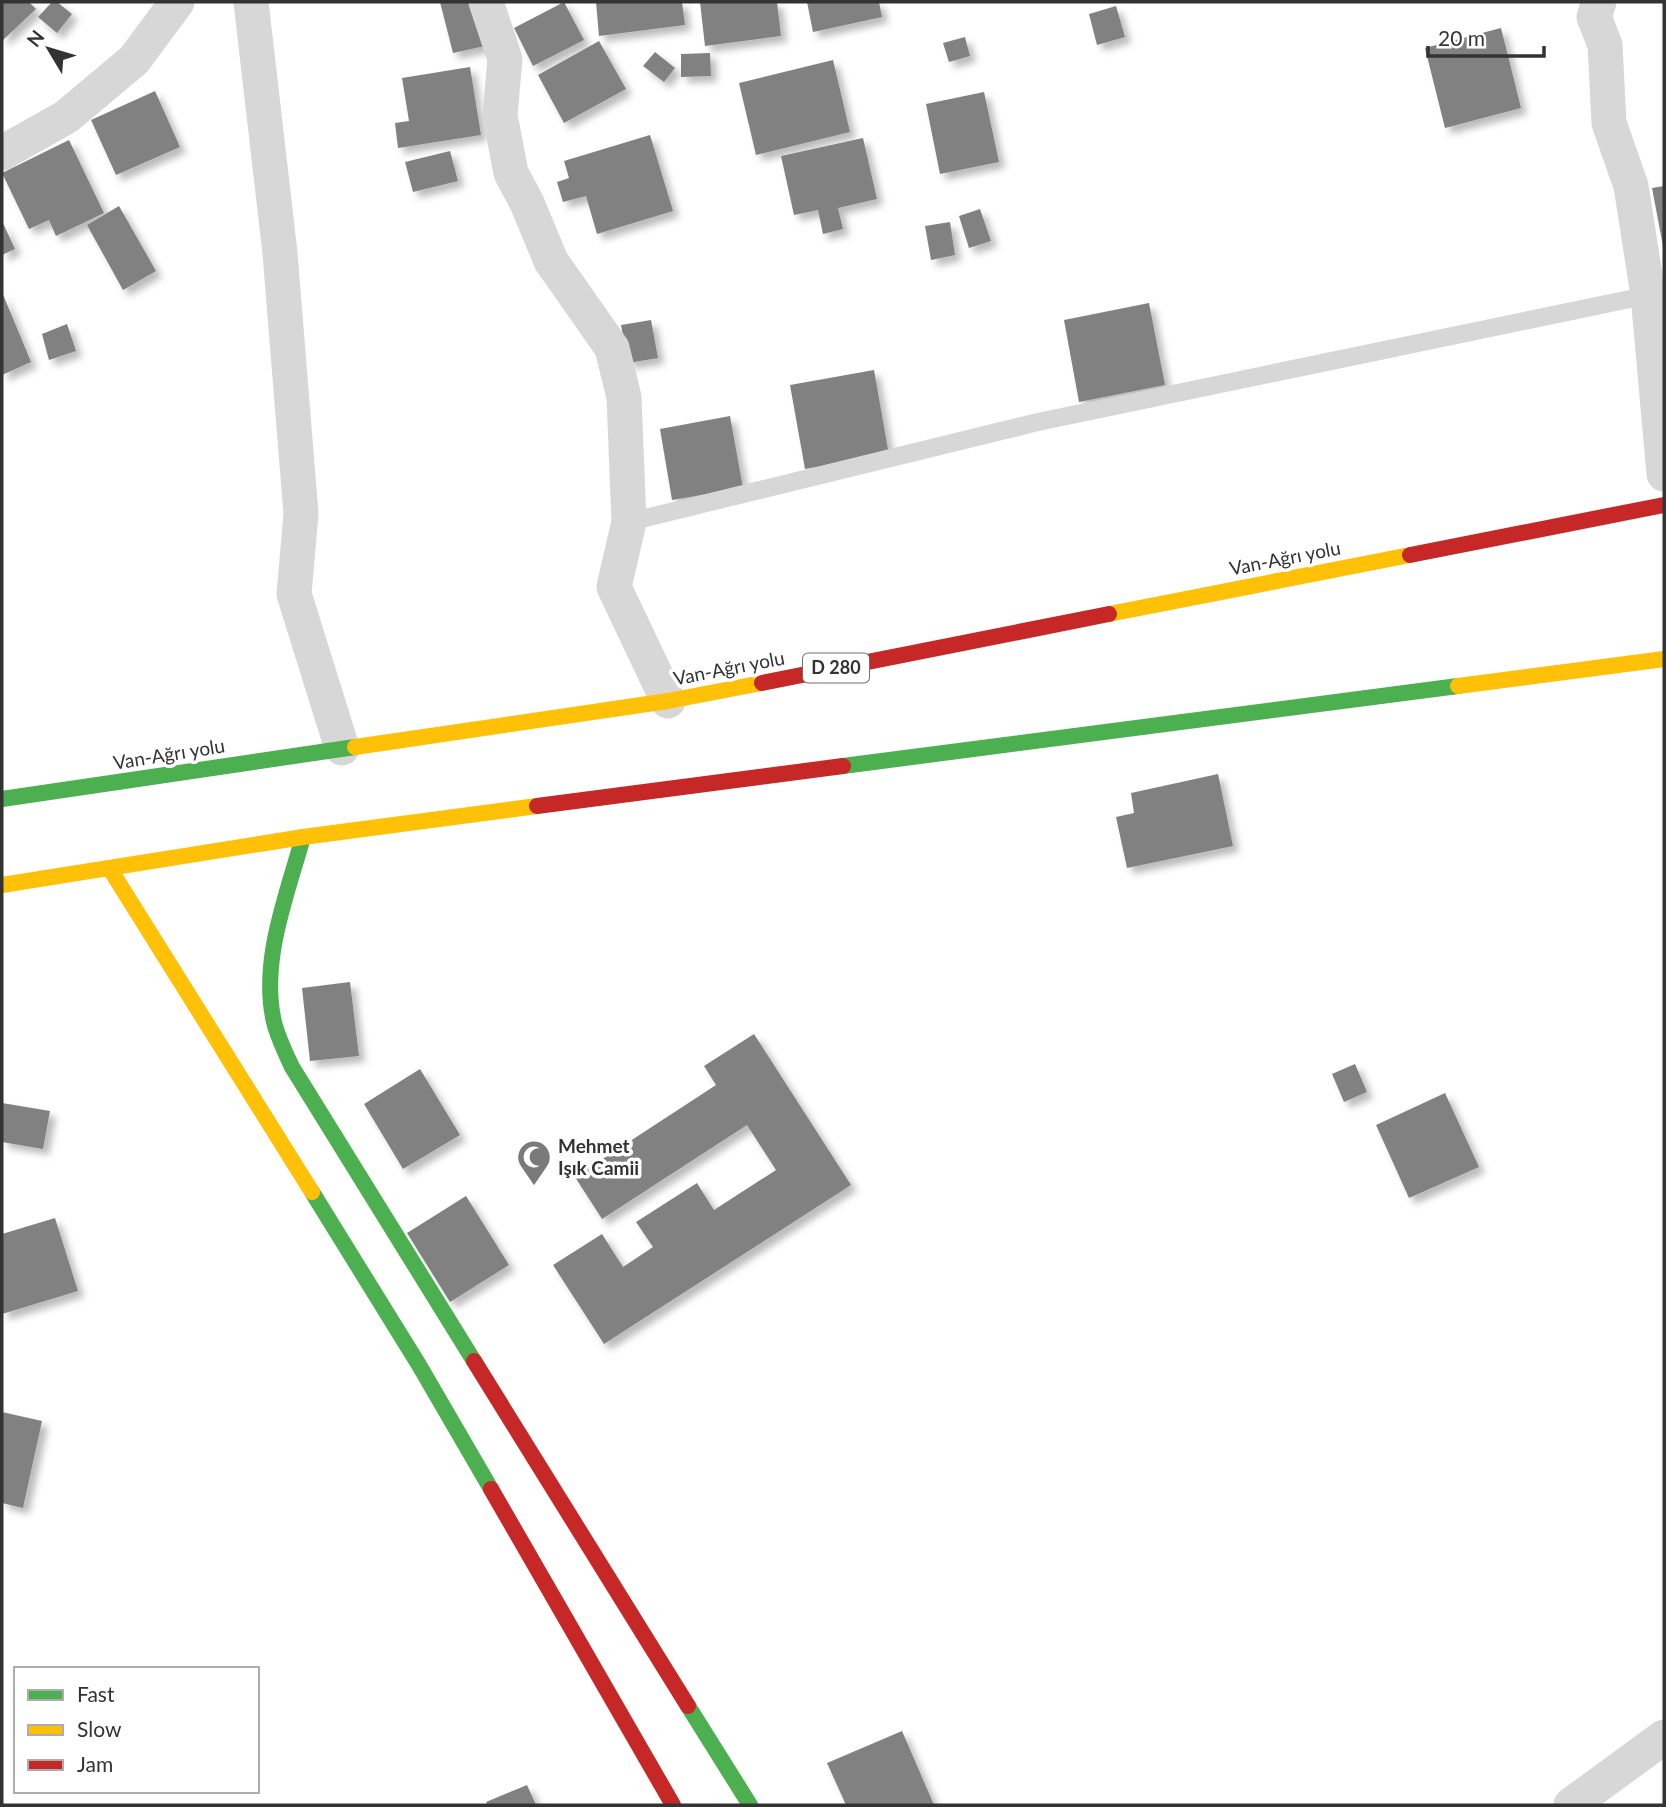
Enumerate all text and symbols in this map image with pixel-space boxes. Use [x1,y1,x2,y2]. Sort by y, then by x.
north arrow [14,14,84,84]
scale bar [1428,14,1544,58]
text: N [22,25,49,51]
text: 20 m [1438,25,1485,50]
street label: Van-Ağrı yolu [1227,535,1342,580]
street label: Van-Ağrı yolu [671,645,786,690]
road number: D 280 [803,654,869,682]
street label: Van-Ağrı yolu [112,733,226,774]
place label: Mehmet Işık Camii [558,1134,639,1179]
mosque icon: Mehmet Işık Camii [515,1138,553,1187]
legend [14,1667,259,1793]
text: Fast [77,1681,115,1706]
text: Slow [77,1716,122,1741]
text: Jam [77,1751,113,1776]

